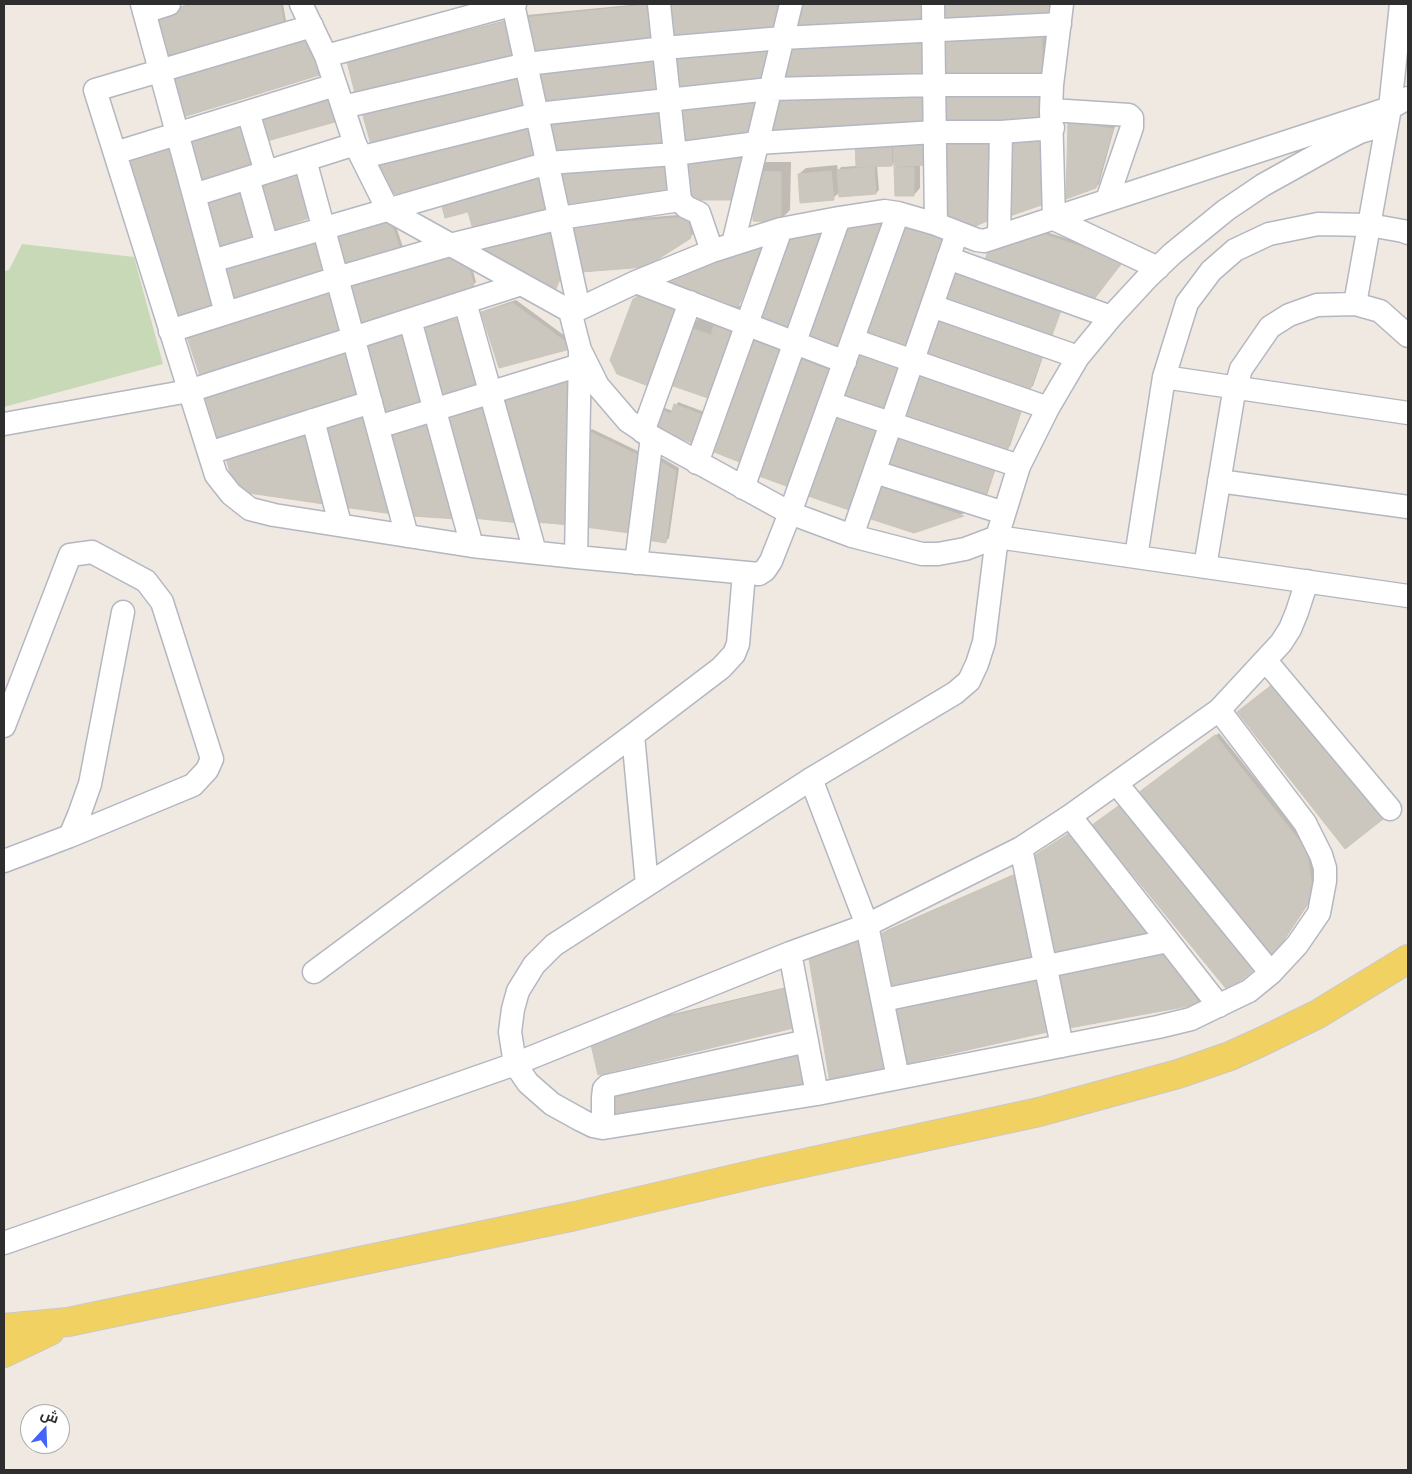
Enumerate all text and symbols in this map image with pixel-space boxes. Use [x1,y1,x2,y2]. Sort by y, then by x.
north arrow [20,1404,70,1454]
text: ش [38,1404,61,1427]

